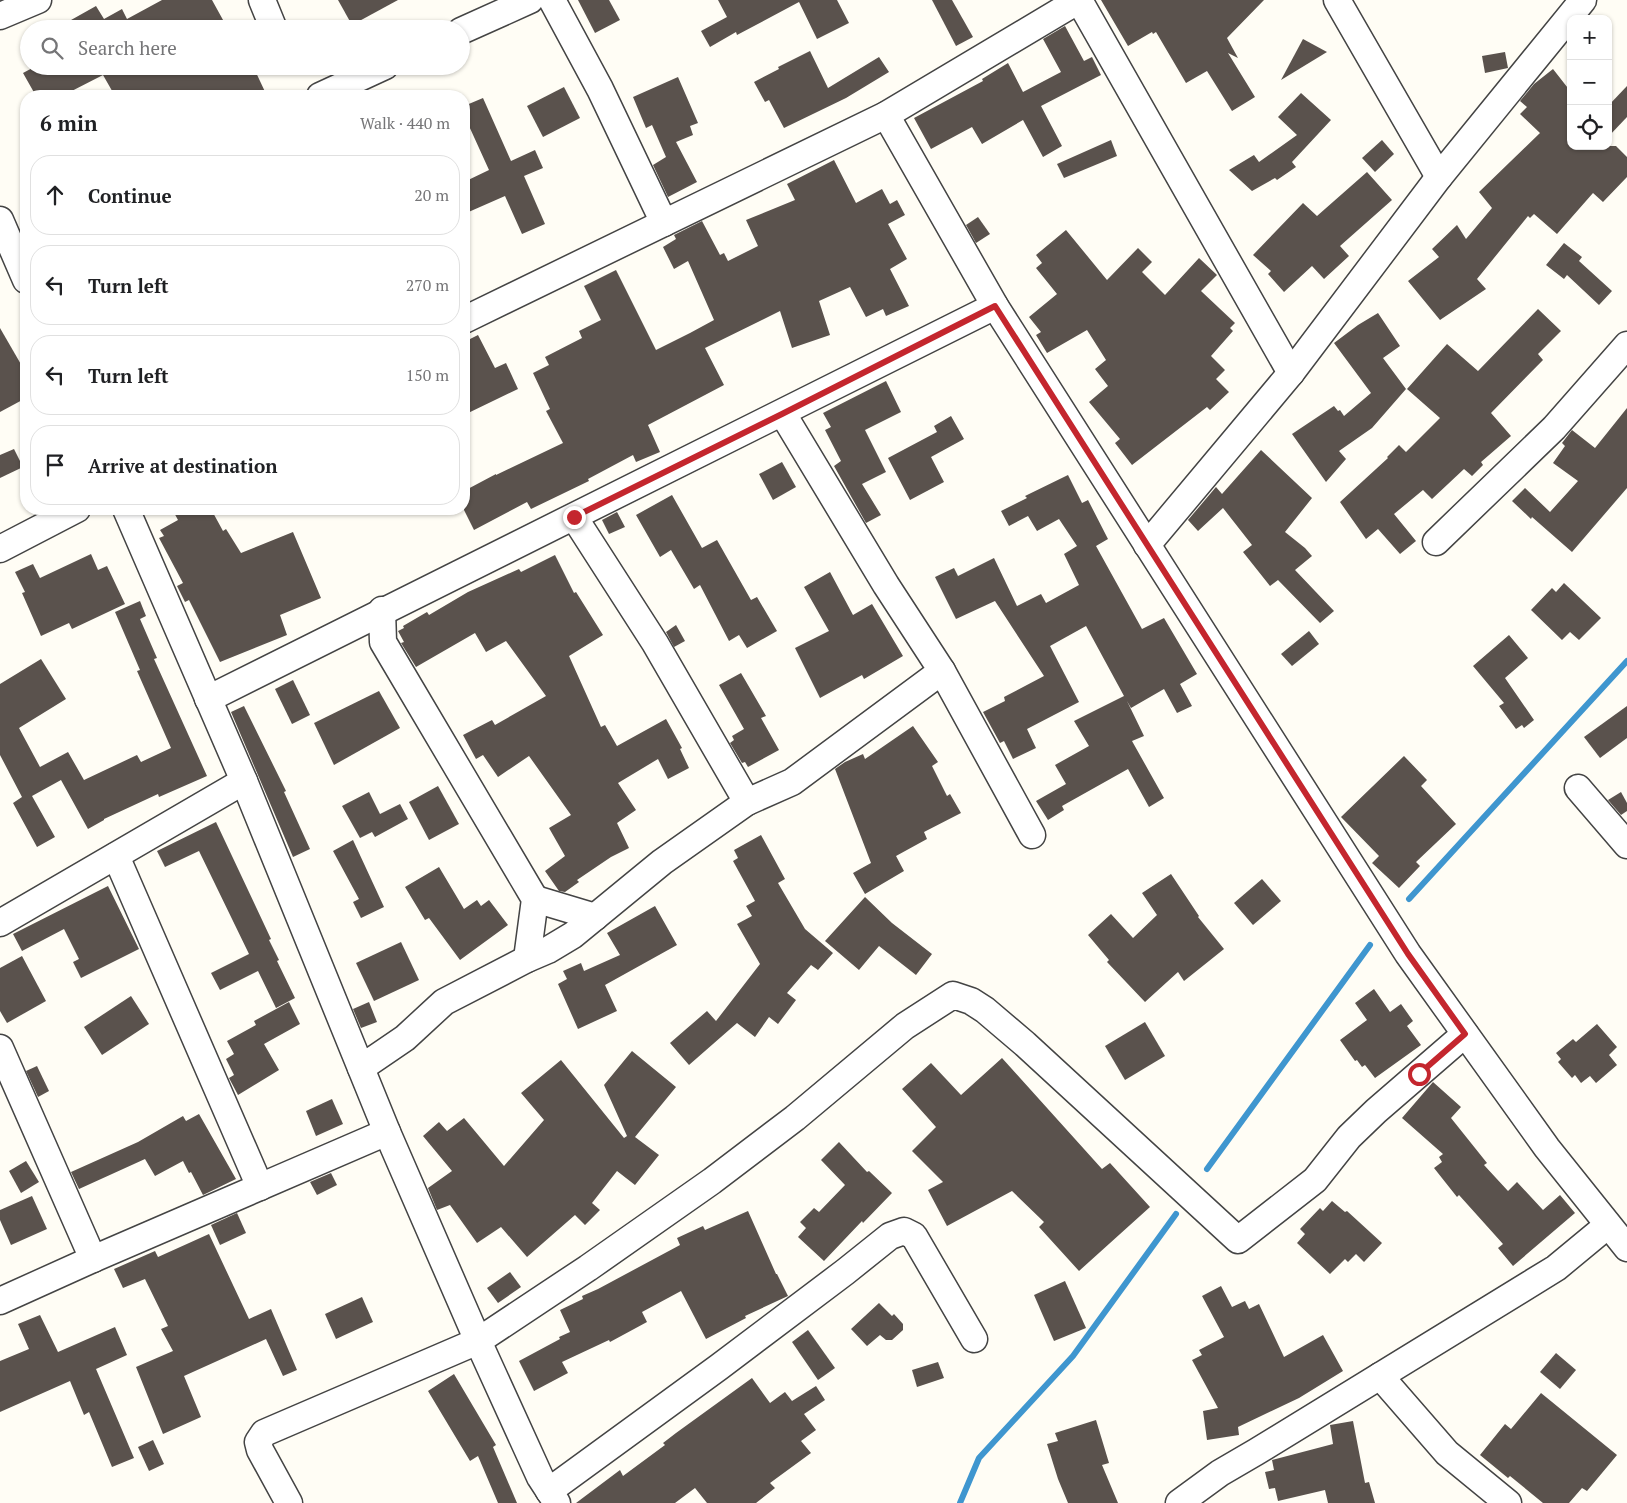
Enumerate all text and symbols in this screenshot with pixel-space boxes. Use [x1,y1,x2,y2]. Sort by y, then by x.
map controls [1567,15,1612,150]
button: + [1567,15,1612,60]
search box [20,20,470,75]
icon: search [38,34,66,62]
text: Search here [78,35,177,60]
button: − [1567,60,1612,105]
button: locate [1567,105,1612,150]
text: 6 min [40,109,97,137]
text: Walk · 440 m [360,112,450,134]
icon: ahead [41,181,69,209]
text: Continue [88,183,172,208]
text: 20 m [414,184,449,206]
icon: left [41,271,69,299]
text: Turn left [88,273,169,298]
text: 270 m [406,274,449,296]
icon: left [41,361,69,389]
text: Turn left [88,363,169,388]
text: 150 m [406,364,449,386]
icon: arrive [41,451,69,479]
text: Arrive at destination [88,453,277,478]
route end [563,506,586,529]
route start [1408,1063,1431,1086]

